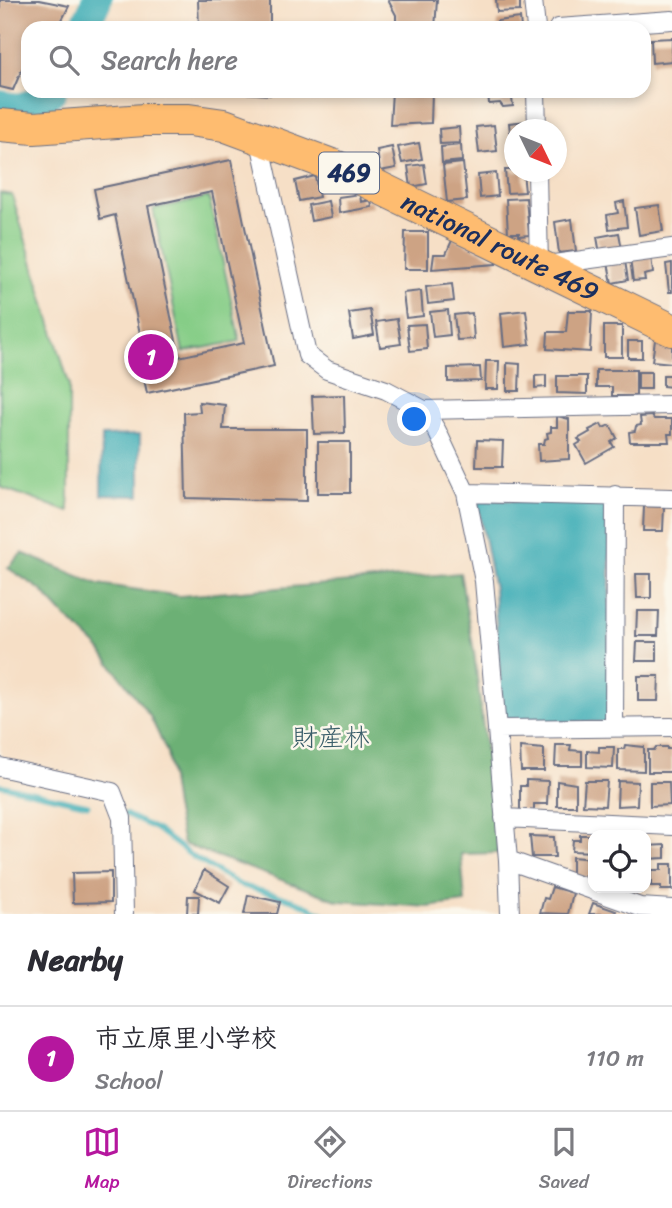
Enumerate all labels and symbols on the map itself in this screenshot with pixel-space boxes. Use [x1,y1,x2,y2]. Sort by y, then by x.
north arrow [504,119,567,182]
road number: 469 [319,153,379,194]
street label: national route 469 [393,179,607,314]
pin: 1 [128,331,174,383]
your location [397,402,431,436]
park label: 財産林 [292,714,370,760]

